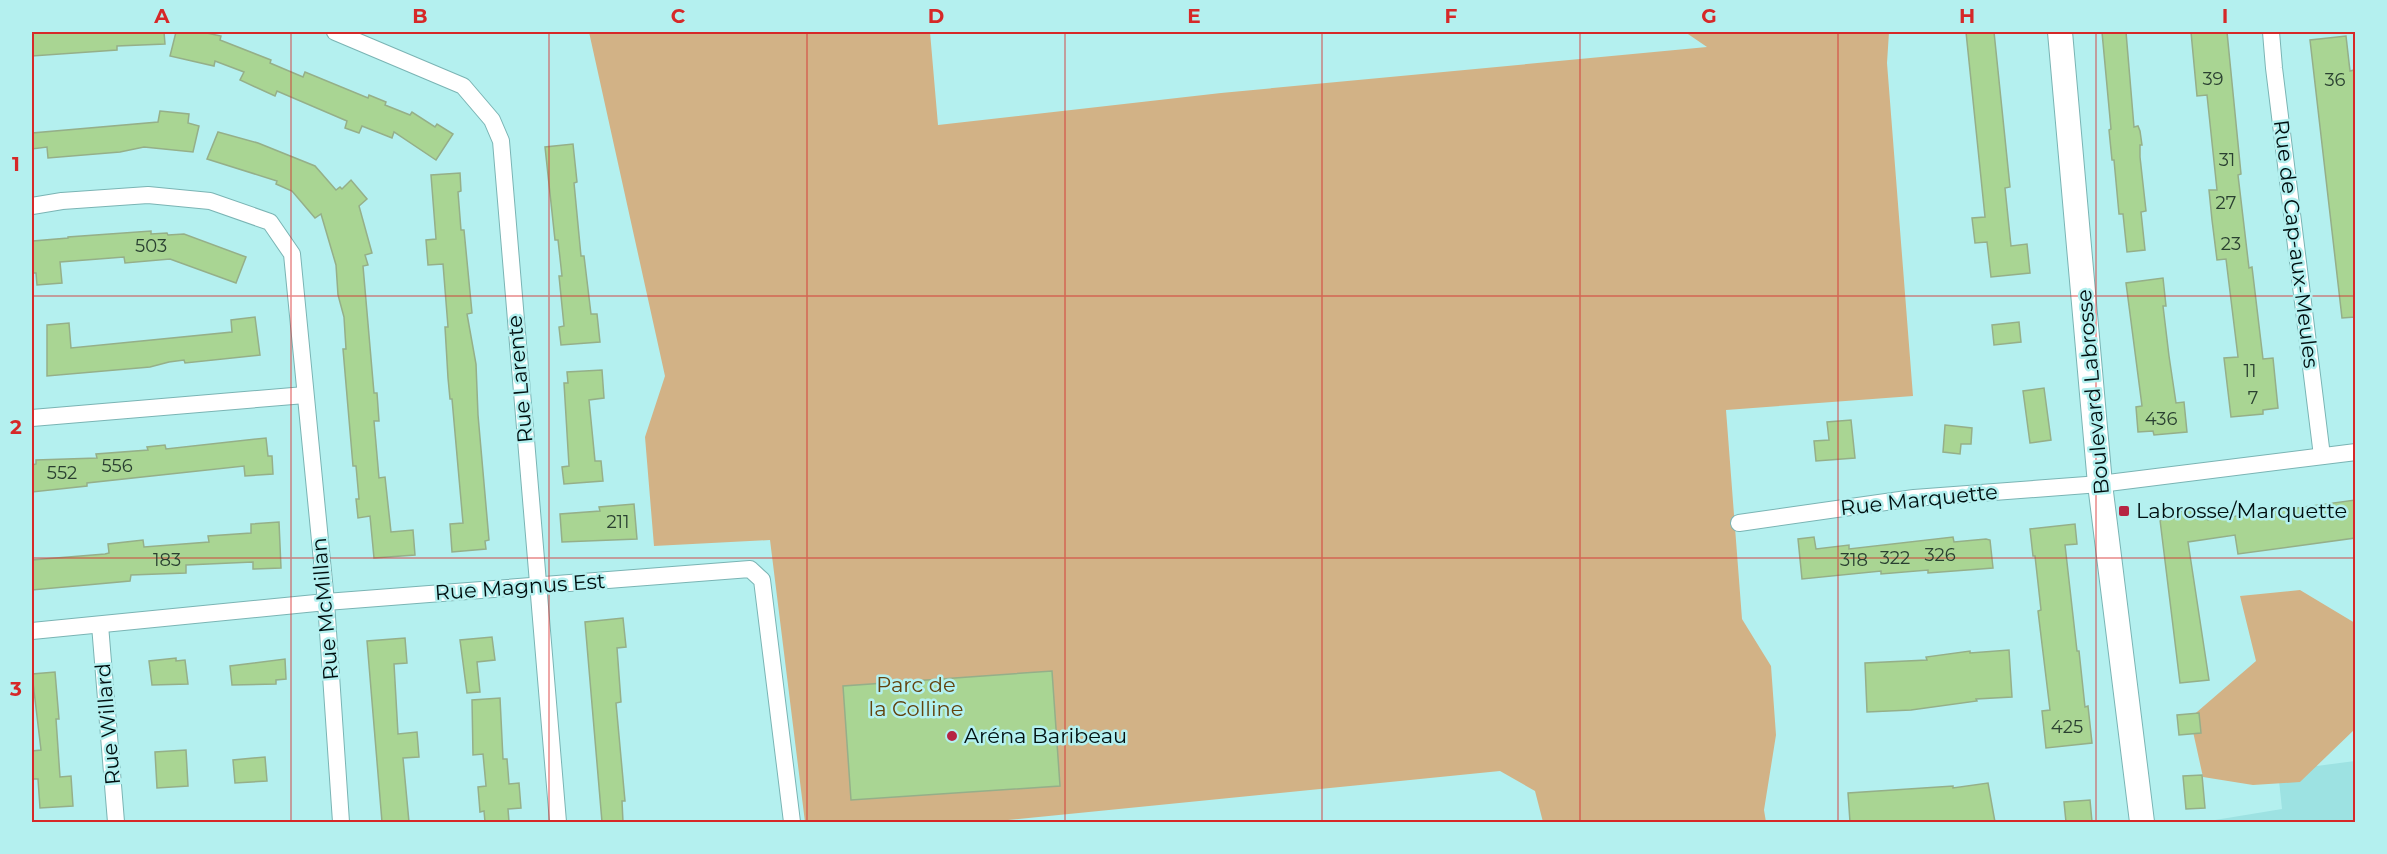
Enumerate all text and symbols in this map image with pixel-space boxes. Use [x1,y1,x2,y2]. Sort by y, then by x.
text: A [153,4,170,28]
text: B [412,4,428,28]
text: C [671,4,686,28]
text: D [928,4,944,28]
text: E [1187,4,1201,28]
text: F [1445,4,1458,28]
text: G [1701,4,1717,28]
text: H [1959,4,1975,28]
text: I [2222,4,2228,28]
house number: 39 [2202,68,2224,90]
house number: 36 [2324,69,2346,91]
street label: Rue de Cap-aux-Meules [2269,118,2324,370]
house number: 31 [2219,149,2235,171]
text: 1 [12,152,20,176]
house number: 27 [2216,192,2236,214]
house number: 23 [2221,233,2241,255]
house number: 503 [135,235,167,257]
street label: Boulevard Labrosse [2071,288,2114,496]
street label: Rue Larente [501,314,538,444]
house number: 11 [2244,360,2257,382]
house number: 7 [2248,387,2258,409]
house number: 436 [2145,408,2177,430]
text: 2 [10,415,22,439]
house number: 556 [101,455,133,477]
house number: 552 [47,462,77,484]
street label: Rue Marquette [1839,479,1999,520]
place label: Labrosse/Marquette [2136,498,2347,523]
marker: Labrosse/Marquette [2117,504,2131,518]
house number: 211 [606,511,630,533]
street label: Rue McMillan [306,537,343,681]
house number: 326 [1924,544,1956,566]
house number: 322 [1880,547,1910,569]
house number: 183 [153,549,181,571]
house number: 318 [1840,549,1868,571]
street label: Rue Magnus Est [434,568,606,605]
street label: Rue Willard [90,662,125,786]
park label: Parc de la Colline [869,672,963,721]
text: 3 [9,677,22,701]
house number: 425 [2051,716,2083,738]
place label: Aréna Baribeau [964,723,1127,748]
marker: Aréna Baribeau [945,729,959,743]

